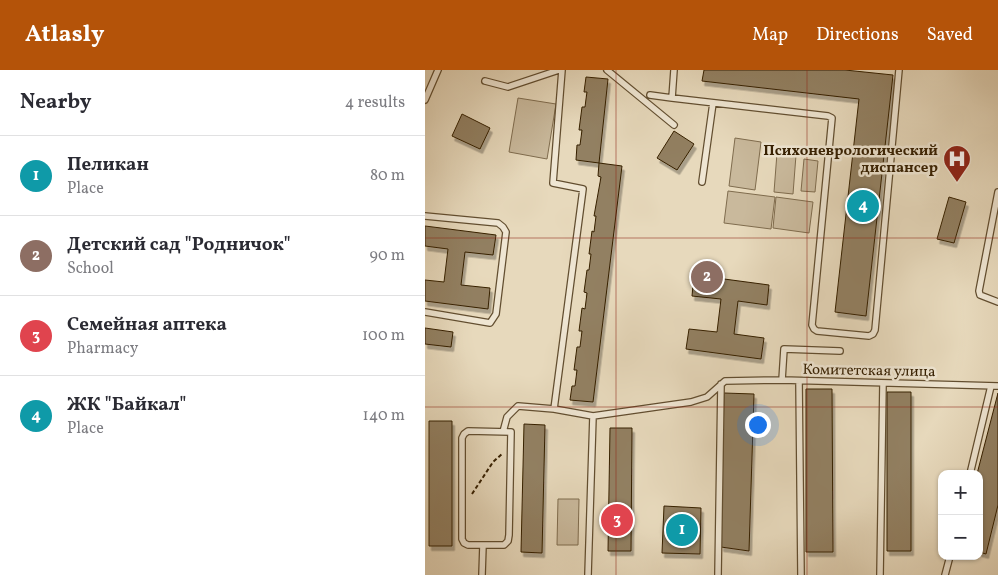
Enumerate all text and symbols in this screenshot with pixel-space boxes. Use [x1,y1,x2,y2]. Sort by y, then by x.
text: Atlasly [25,18,104,52]
text: Map [752,23,788,48]
text: Directions [816,23,899,48]
text: Saved [927,23,973,48]
text: Nearby [20,88,91,117]
text: 4 results [345,92,405,114]
place label: Психоневрологический диспансер [763,141,938,179]
hospital icon: Психоневрологический диспансер [942,144,972,183]
text: Пеликан [67,152,149,178]
text: 1 [33,165,39,187]
text: 80 m [370,165,405,187]
text: Place [67,178,104,200]
pin: 4 [847,187,879,225]
text: Детский сад "Родничок" [67,232,291,258]
text: 2 [32,245,40,267]
text: 90 m [369,245,405,267]
text: School [67,258,114,280]
pin: 2 [691,258,723,296]
text: Семейная аптека [67,312,227,338]
text: 3 [32,325,40,347]
text: 100 m [362,325,405,347]
text: Pharmacy [67,338,138,360]
street label: Комитетская улица [802,360,936,383]
text: ЖК "Байкал" [67,392,186,418]
text: 4 [31,405,41,427]
text: 140 m [363,405,405,427]
your location [745,412,771,438]
text: Place [67,418,104,440]
map controls [938,470,983,560]
button: + [938,470,983,515]
pin: 3 [601,501,633,539]
pin: 1 [666,511,698,549]
button: − [938,515,983,560]

